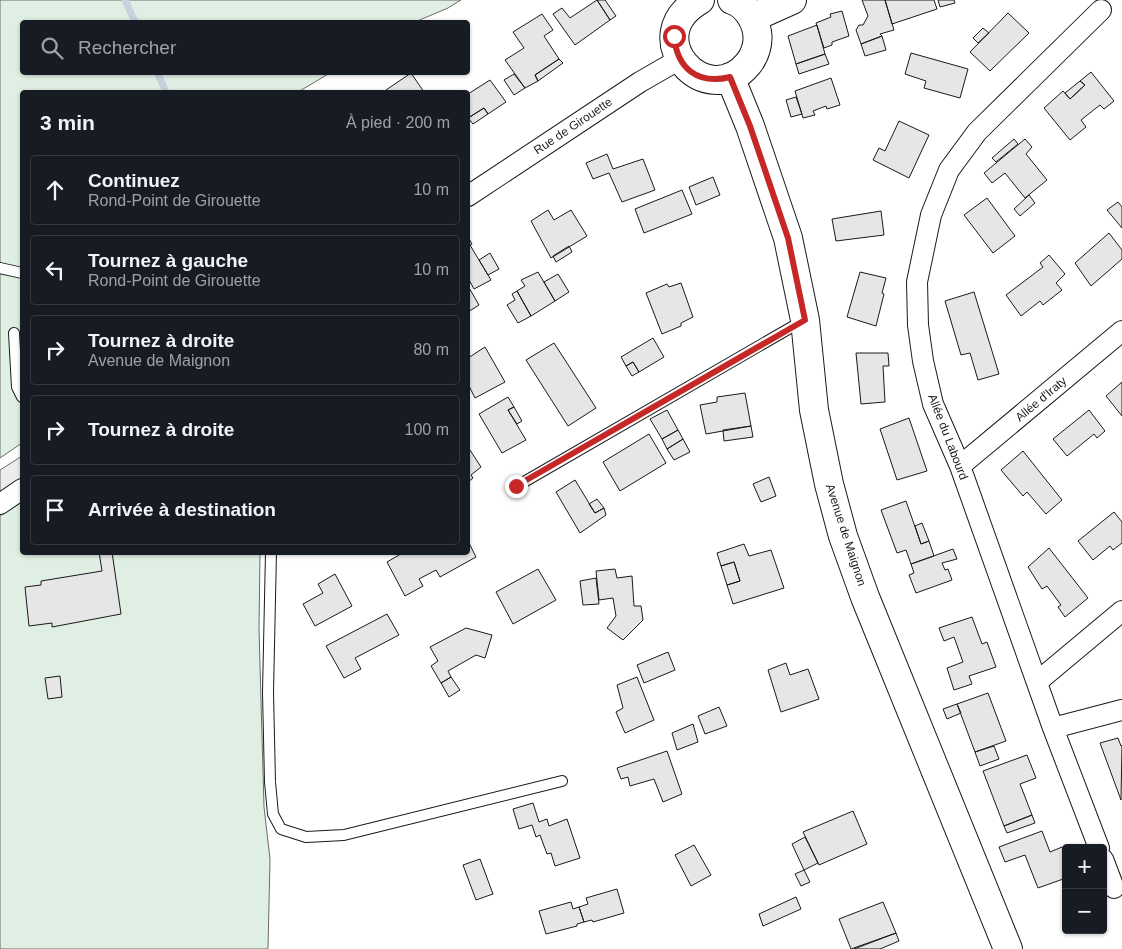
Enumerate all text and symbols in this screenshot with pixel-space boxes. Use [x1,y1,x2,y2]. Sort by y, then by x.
search box [20,20,470,75]
route start [663,25,686,48]
icon: search [38,34,66,62]
text: Rechercher [78,37,176,58]
street label: Rue de Girouette [531,94,615,157]
text: 3 min [40,111,95,134]
text: À pied · 200 m [346,114,450,131]
text: Continuez [88,170,180,191]
icon: ahead [41,176,69,204]
text: 10 m [413,181,449,198]
text: Rond-Point de Girouette [88,192,261,209]
text: Tournez à gauche [88,250,248,271]
icon: left [41,256,69,284]
text: 10 m [413,261,449,278]
text: Rond-Point de Girouette [88,272,261,289]
text: Tournez à droite [88,330,234,351]
icon: right [41,336,69,364]
text: 80 m [413,341,449,358]
text: Avenue de Maignon [88,352,230,369]
street label: Allée d'Iraty [1013,374,1069,424]
street label: Allée du Labourd [925,392,971,482]
icon: right [41,416,69,444]
text: Tournez à droite [88,419,234,440]
text: 100 m [405,421,449,438]
route end [505,475,528,498]
street label: Avenue de Maignon [823,482,869,588]
icon: arrive [41,496,69,524]
text: Arrivée à destination [88,499,276,520]
map controls [1062,844,1107,934]
button: + [1062,844,1107,889]
button: − [1062,889,1107,934]

